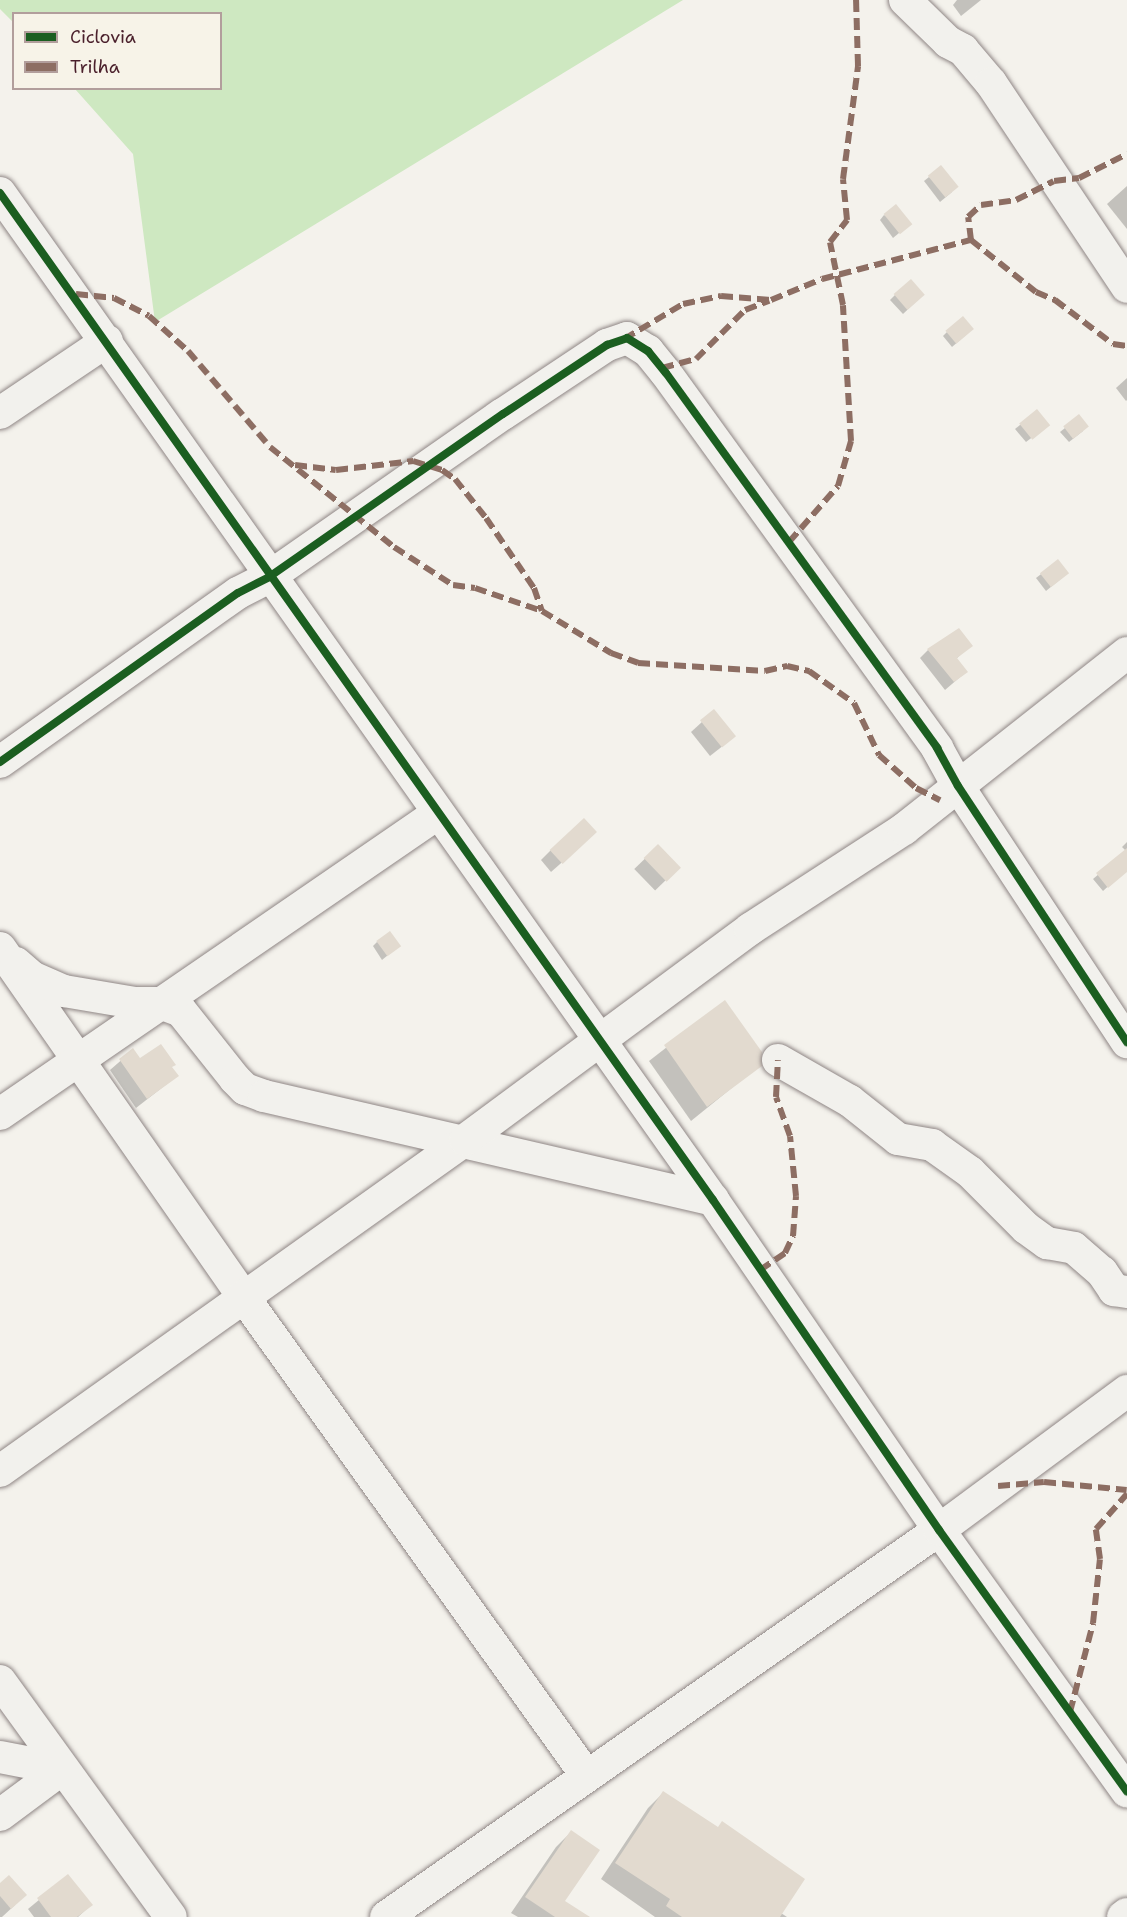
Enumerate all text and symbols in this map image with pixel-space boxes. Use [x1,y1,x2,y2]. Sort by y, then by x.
legend [12,12,222,90]
text: Ciclovia [70,25,136,49]
text: Trilha [70,55,120,79]

